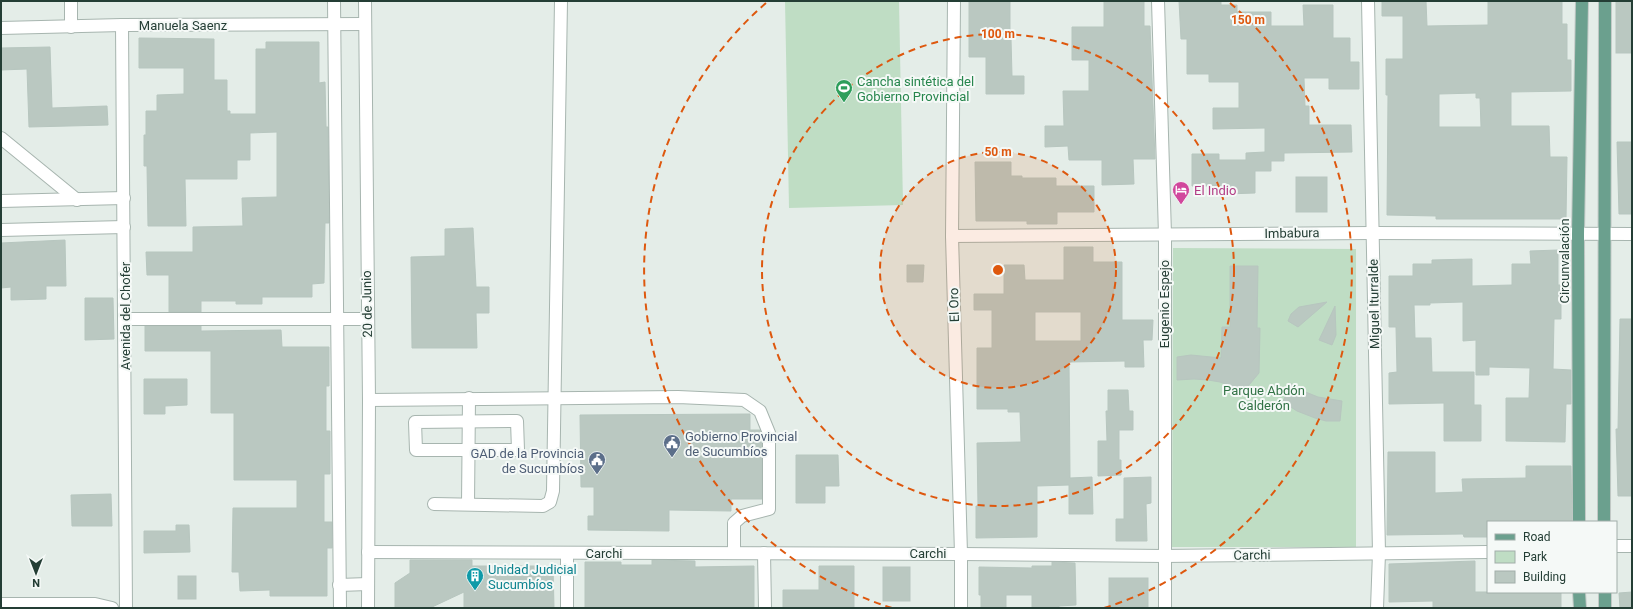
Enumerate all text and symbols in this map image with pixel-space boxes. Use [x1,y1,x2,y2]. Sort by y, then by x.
text: 150 m [1231,13,1265,27]
street label: Manuela Saenz [139,18,228,33]
text: 100 m [981,27,1015,41]
place label: Cancha sintética del Gobierno Provincial [857,74,974,104]
sports icon: Cancha sintética del Gobierno Provincial [834,78,854,103]
text: 50 m [984,145,1012,159]
hotel icon: El Indio [1171,180,1191,205]
place label: El Indio [1194,183,1236,198]
street label: Circunvalación [1557,218,1572,304]
street label: Imbabura [1264,225,1320,241]
street label: Miguel Iturralde [1366,259,1382,349]
street label: Eugenio Espejo [1157,260,1172,348]
street label: Avenida del Chofer [118,261,133,370]
centre of rings [991,263,1005,277]
street label: 20 de Junio [359,270,375,338]
street label: El Oro [946,288,962,322]
park label: Parque Abdón Calderón [1223,383,1305,413]
place label: Gobierno Provincial de Sucumbíos [685,429,797,459]
public building icon: Gobierno Provincial de Sucumbíos [662,433,682,458]
place label: GAD de la Provincia de Sucumbíos [471,446,584,476]
public building icon: GAD de la Provincia de Sucumbíos [587,450,607,475]
legend [1487,521,1617,593]
text: Road [1523,530,1551,544]
street label: Carchi [586,546,622,561]
street label: Carchi [910,546,946,561]
street label: Carchi [1233,547,1271,563]
text: Park [1523,550,1548,564]
north arrow [16,553,56,593]
place label: Unidad Judicial Sucumbíos [488,562,577,592]
building icon: Unidad Judicial Sucumbíos [465,566,485,591]
text: Building [1523,570,1566,584]
text: N [32,576,40,589]

